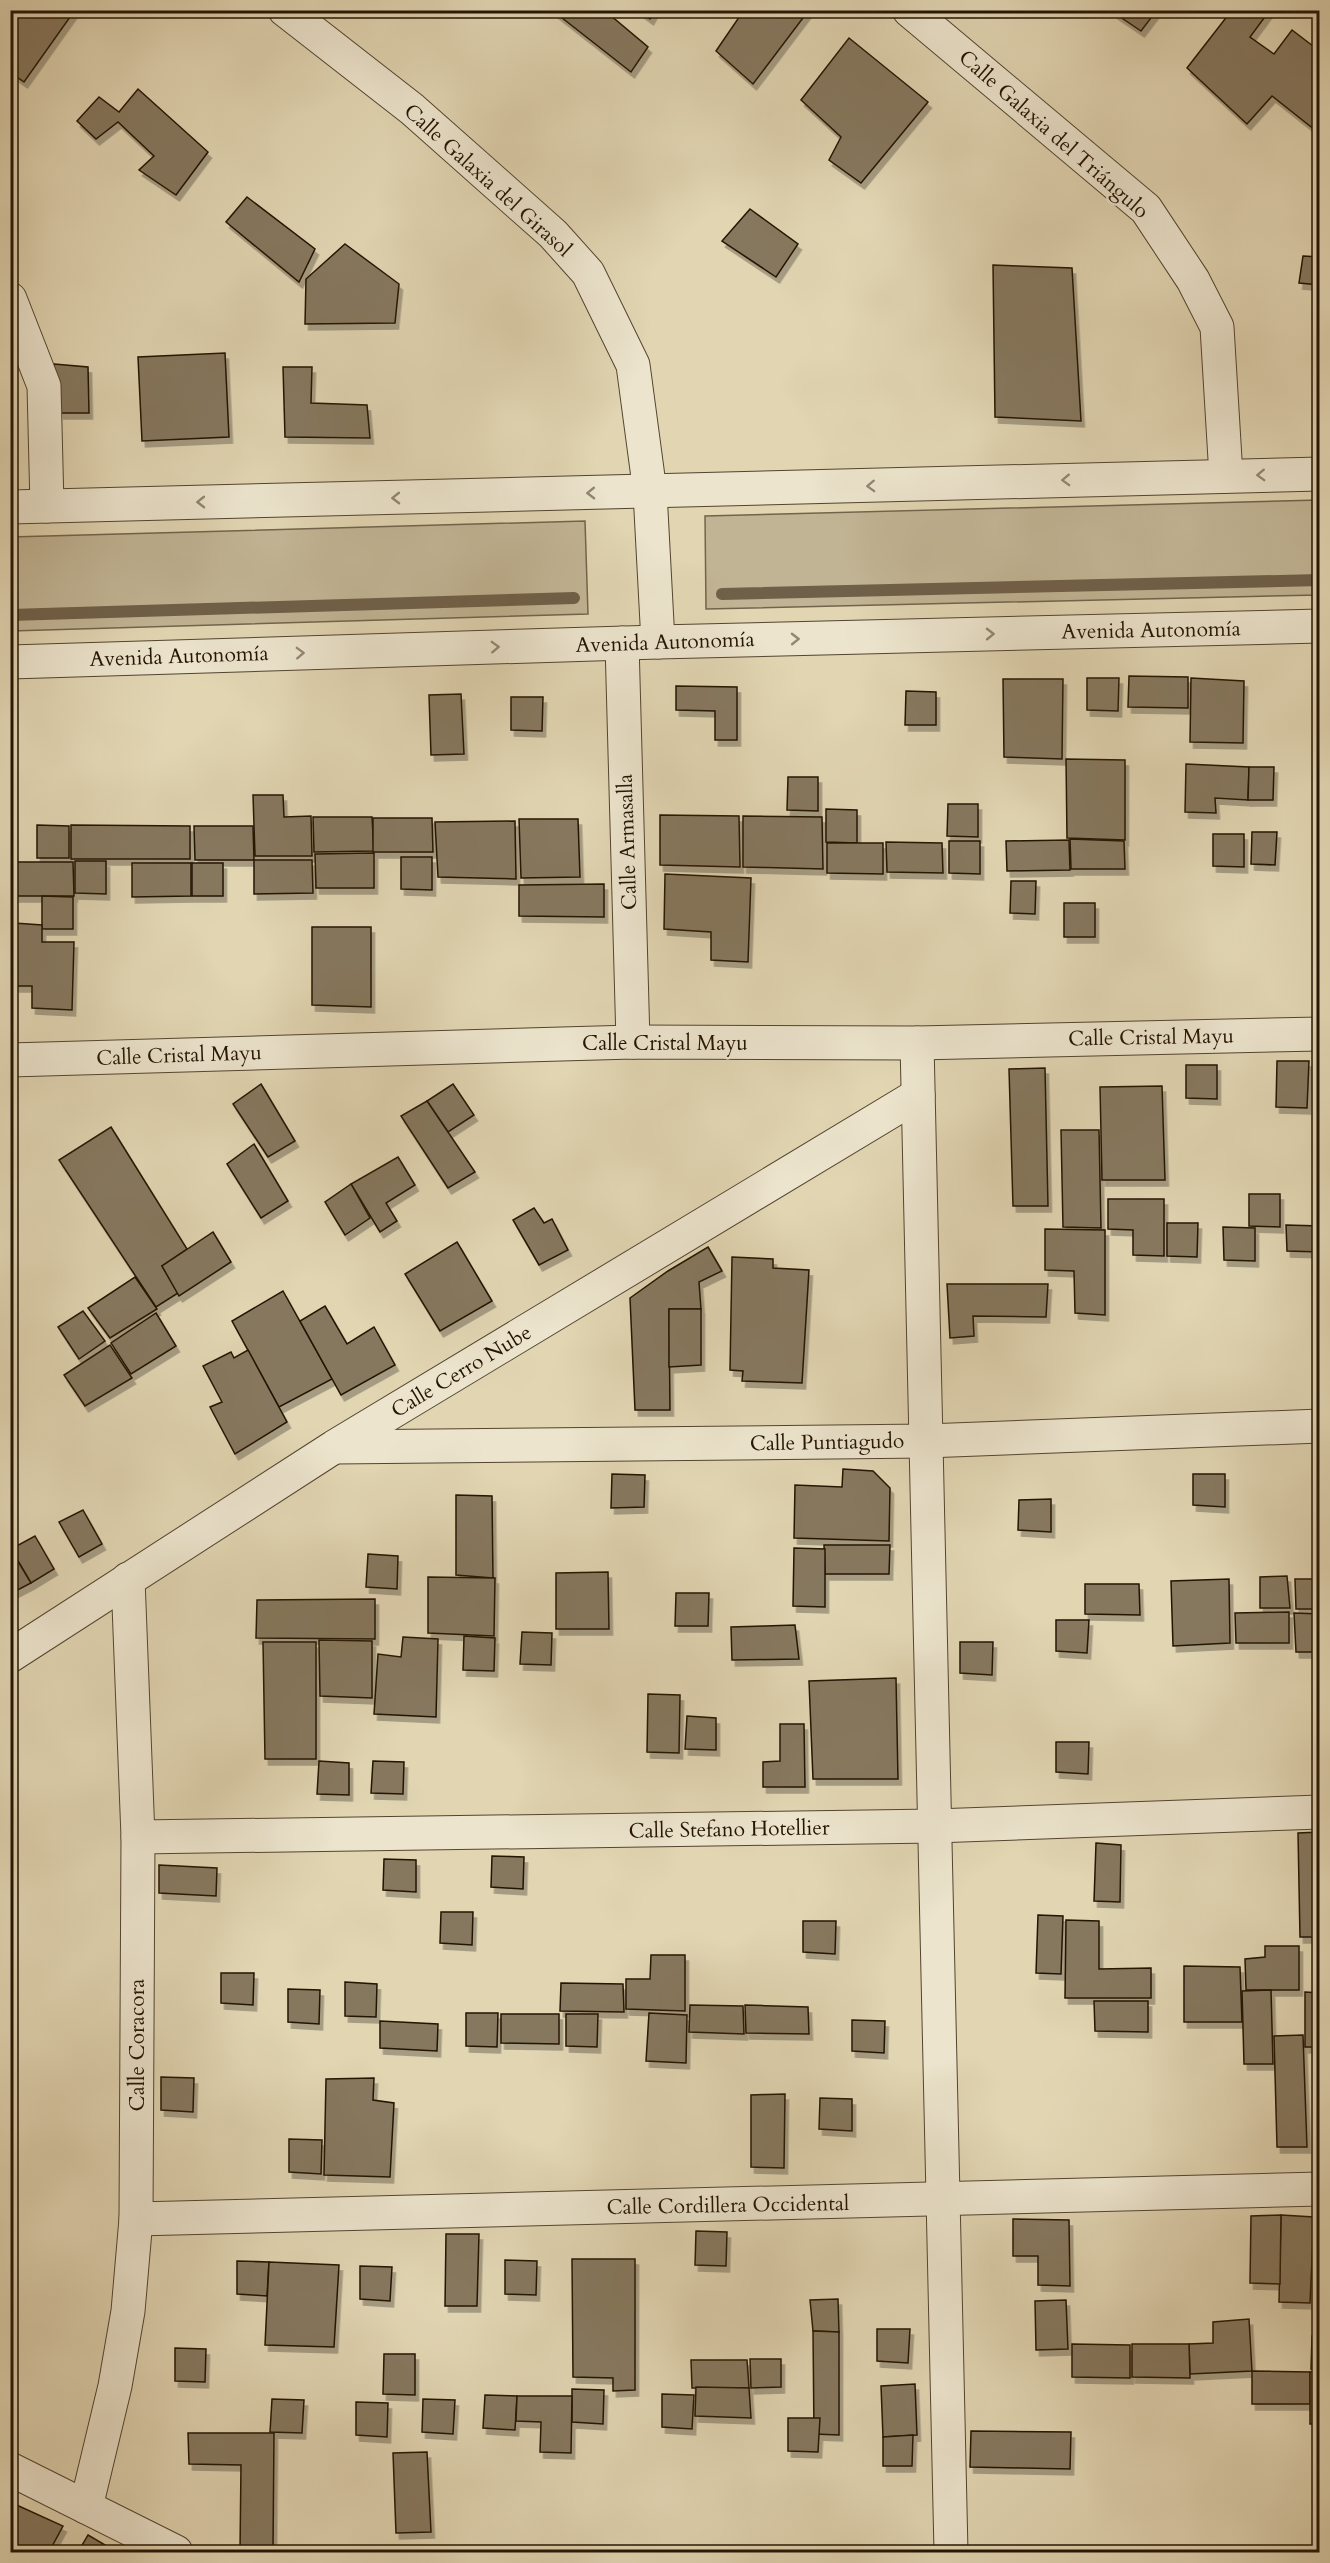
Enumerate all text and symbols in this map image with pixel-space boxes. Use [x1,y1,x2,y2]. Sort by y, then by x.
street label: Calle Galaxia del Triángulo [952,43,1155,225]
street label: Calle Galaxia del Girasol [397,97,578,264]
one-way arrow [1257,469,1266,481]
one-way arrow [1062,474,1071,487]
one-way arrow [867,479,876,492]
one-way arrow [587,487,596,499]
one-way arrow [392,491,401,504]
one-way arrow [197,496,206,508]
street label: Avenida Autonomía [1061,614,1241,647]
street label: Avenida Autonomía [575,625,755,660]
one-way arrow [985,628,994,640]
one-way arrow [790,632,799,645]
street label: Avenida Autonomía [89,639,269,674]
one-way arrow [490,641,499,653]
one-way arrow [295,646,304,659]
street label: Calle Armasalla [611,773,644,911]
street label: Calle Cristal Mayu [1068,1022,1234,1053]
street label: Calle Cristal Mayu [582,1029,748,1058]
street label: Calle Cristal Mayu [96,1038,262,1073]
street label: Calle Cerro Nube [386,1318,537,1425]
street label: Calle Puntiagudo [750,1427,904,1458]
street label: Calle Stefano Hotellier [628,1813,830,1846]
street label: Calle Coracora [123,1979,152,2111]
street label: Calle Cordillera Occidental [606,2189,850,2222]

